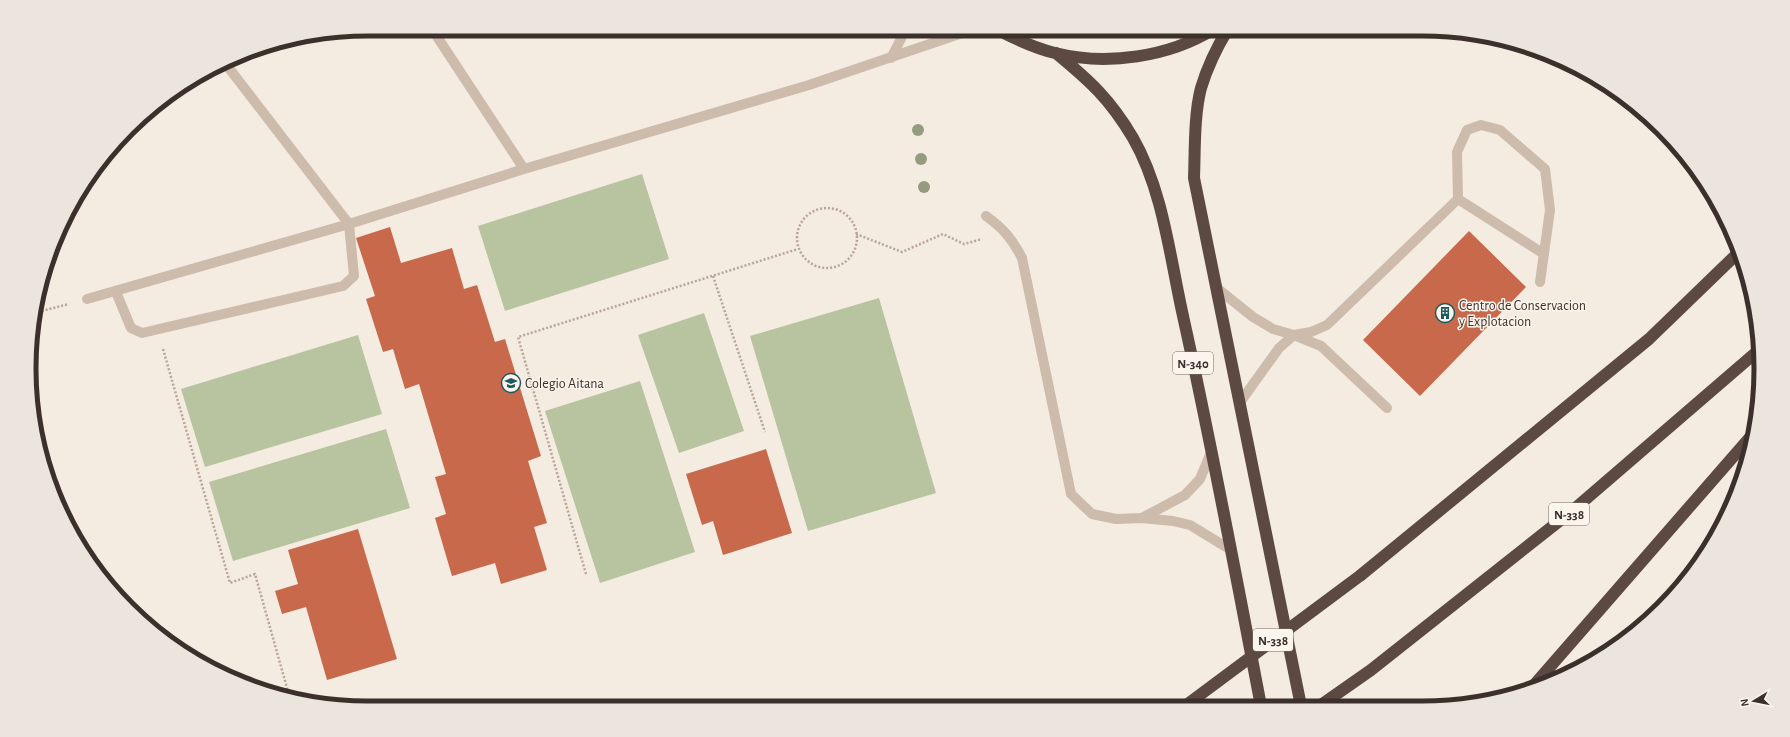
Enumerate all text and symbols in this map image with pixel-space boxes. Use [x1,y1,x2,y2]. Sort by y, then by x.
place label: Centro de Conservacion y Explotacion [1458,299,1586,329]
building icon: Centro de Conservacion y Explotacion [1434,302,1456,324]
road number: N-340 [1173,352,1213,374]
school or university icon: Colegio Aitana [500,372,522,394]
place label: Colegio Aitana [525,377,605,391]
road number: N-338 [1549,503,1589,525]
road number: N-338 [1253,629,1293,651]
north arrow [1734,681,1774,721]
text: N [1739,698,1751,707]

